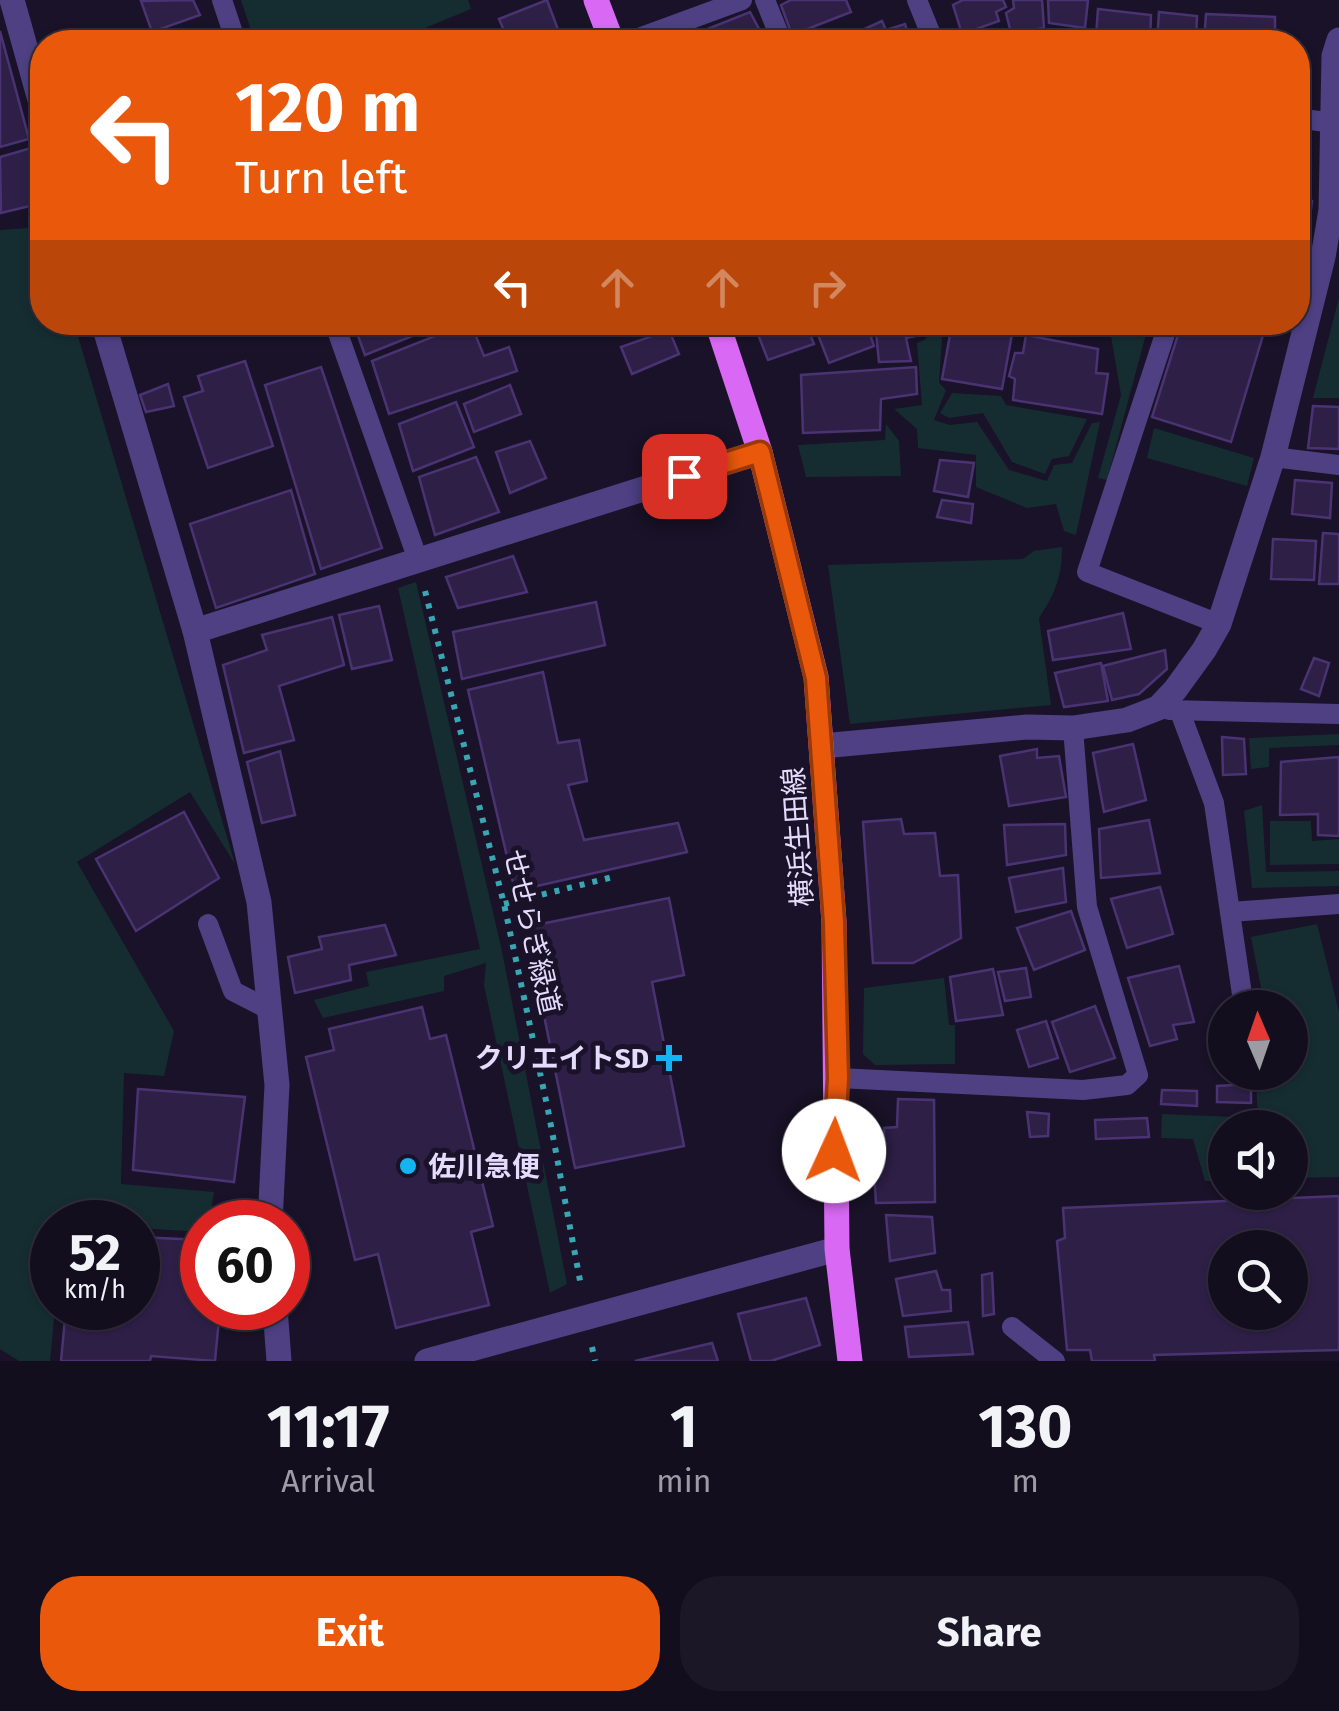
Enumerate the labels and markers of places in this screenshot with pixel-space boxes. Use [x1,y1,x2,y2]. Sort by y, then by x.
pin [642,434,727,519]
place label: クリエイトSD [475,1042,649,1075]
marker: クリエイトSD [658,1047,680,1069]
place label: 佐川急便 [428,1150,540,1183]
marker: 佐川急便 [397,1155,419,1177]

